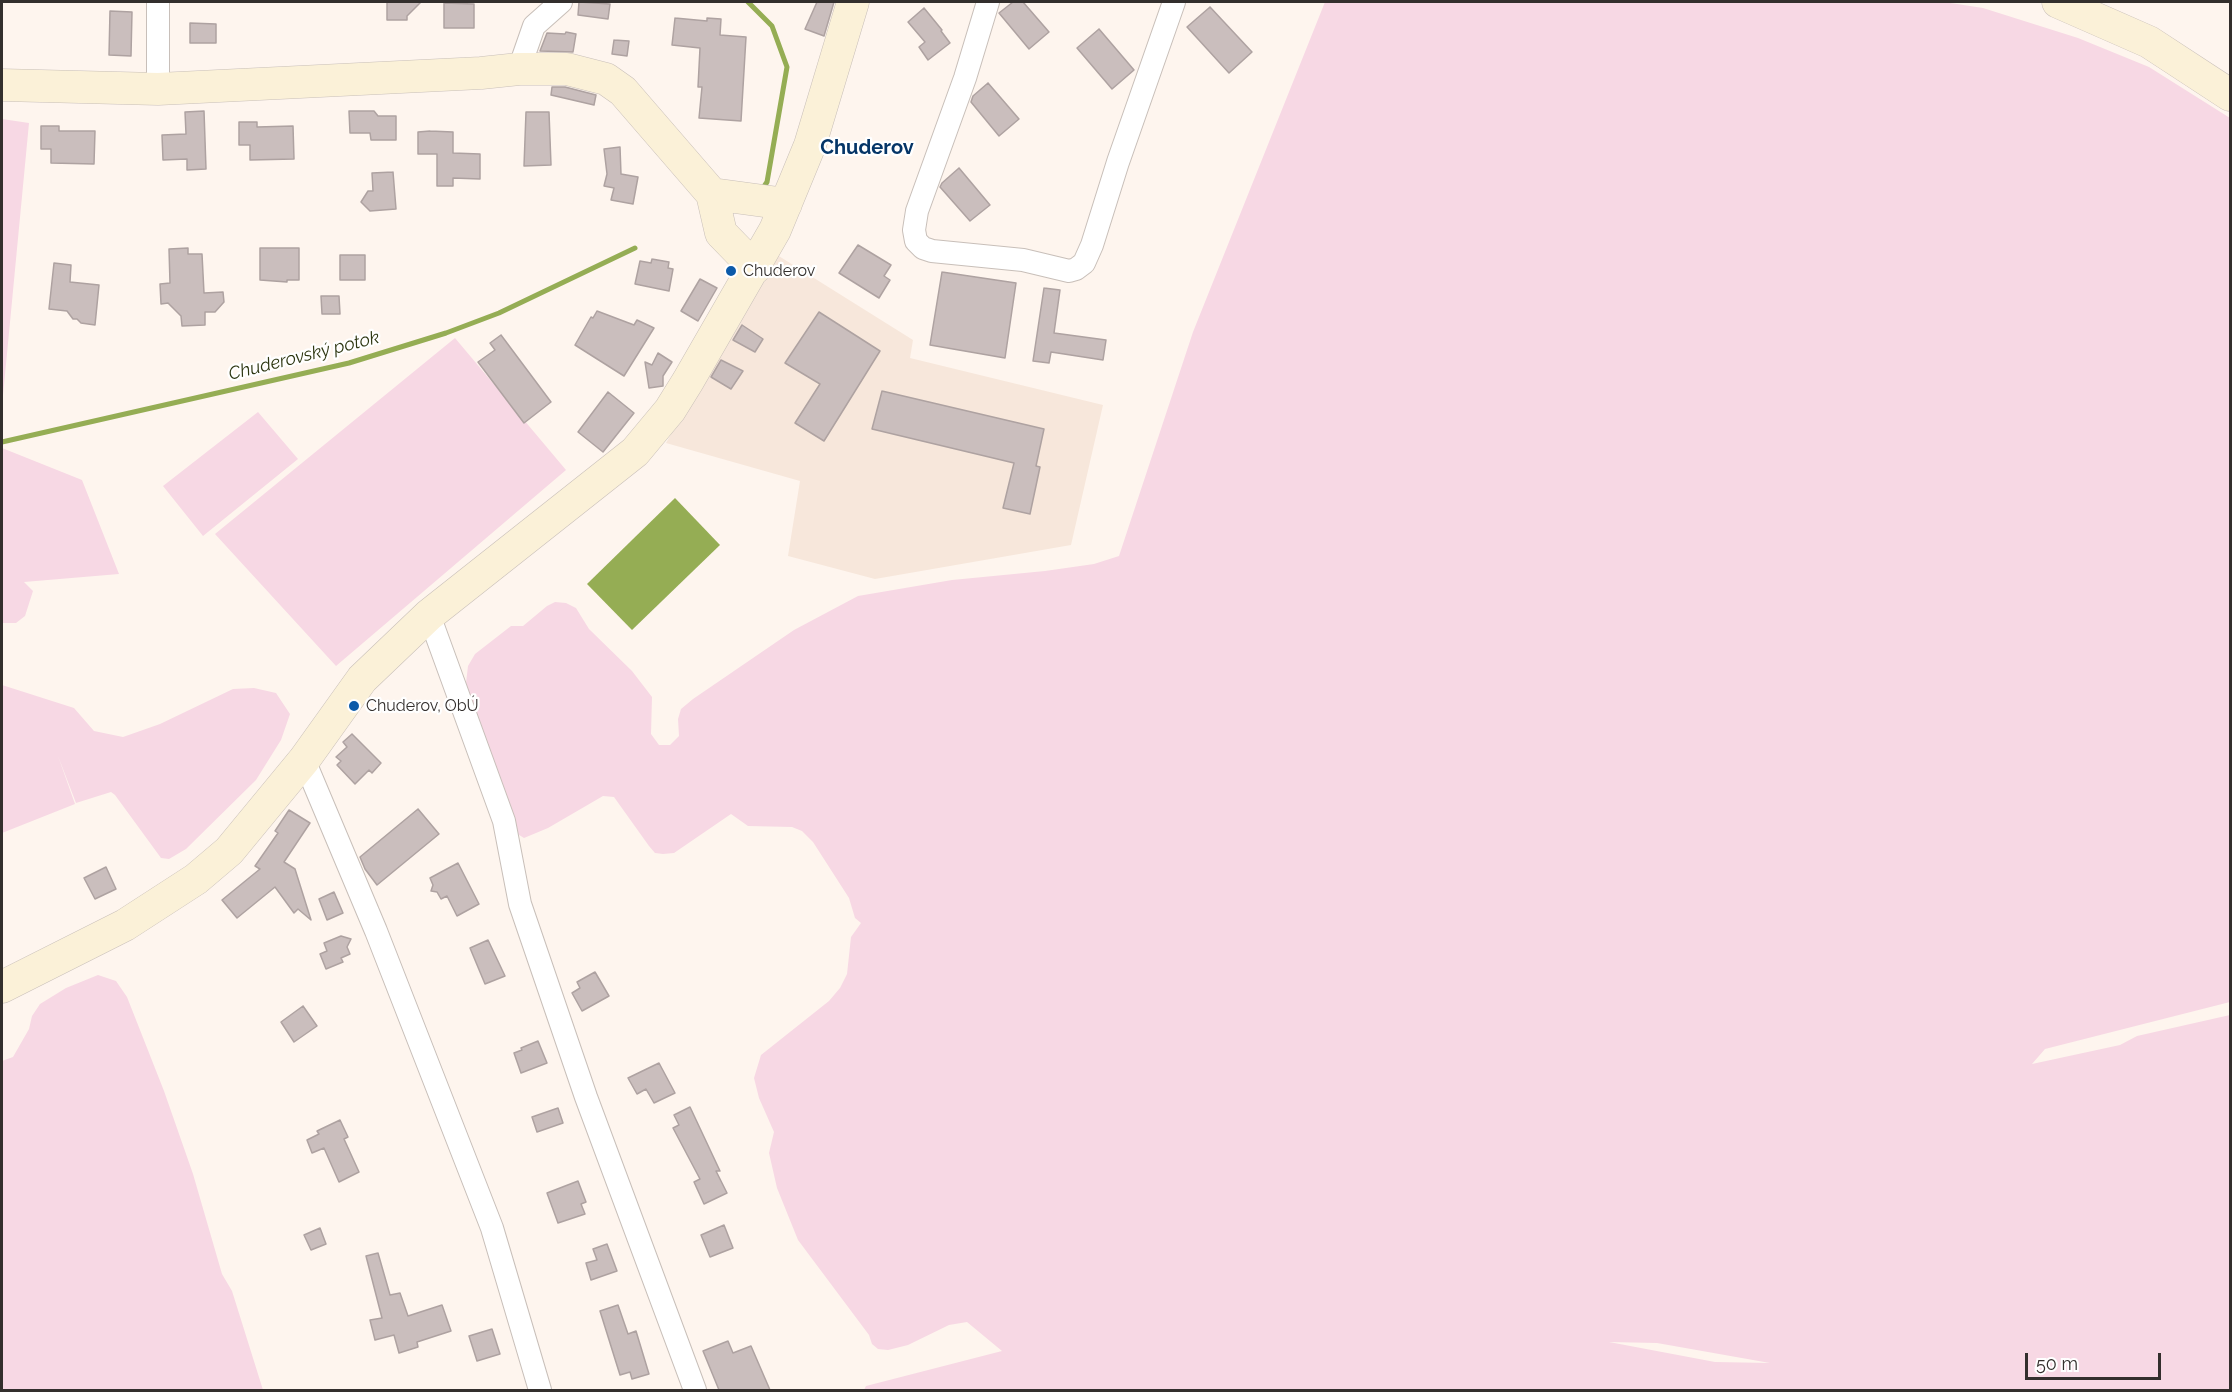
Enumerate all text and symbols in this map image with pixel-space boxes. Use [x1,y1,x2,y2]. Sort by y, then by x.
district label: Chuderov [820,136,914,160]
place label: Chuderov [743,261,815,281]
marker: Chuderov [724,264,738,278]
water label: Chuderovský potok [226,327,382,385]
place label: Chuderov, ObÚ [366,696,479,716]
marker: Chuderov, ObÚ [347,699,361,713]
scale bar [2028,1341,2164,1379]
text: 50 m [2036,1353,2078,1374]

